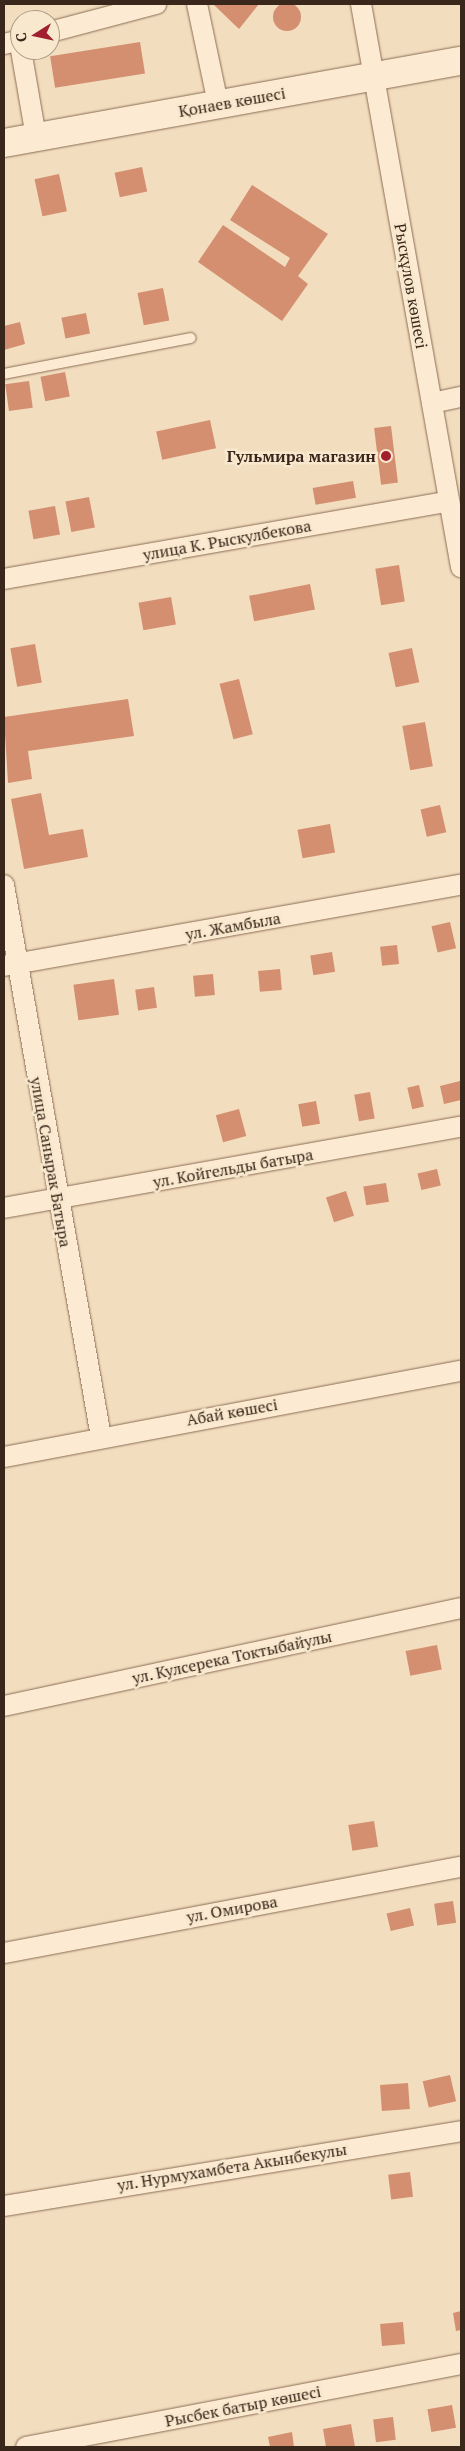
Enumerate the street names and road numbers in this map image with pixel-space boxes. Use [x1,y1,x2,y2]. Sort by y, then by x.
street label: Қонаев көшесі [177,83,287,121]
street label: Рысқұлов көшесі [391,222,431,350]
street label: улица К. Рыскулбекова [141,516,313,564]
street label: ул. Жамбыла [184,908,282,944]
street label: улица Санырак Батыра [27,1075,75,1249]
street label: ул. Койгельды батыра [151,1144,315,1192]
street label: Абай көшесі [185,1395,279,1429]
street label: ул. Кулсерека Токтыбайулы [130,1626,334,1688]
street label: ул. Омирова [185,1892,279,1926]
street label: ул. Нурмухамбета Акынбекулы [115,2139,349,2195]
street label: Рысбек батыр көшесі [163,2381,323,2431]

